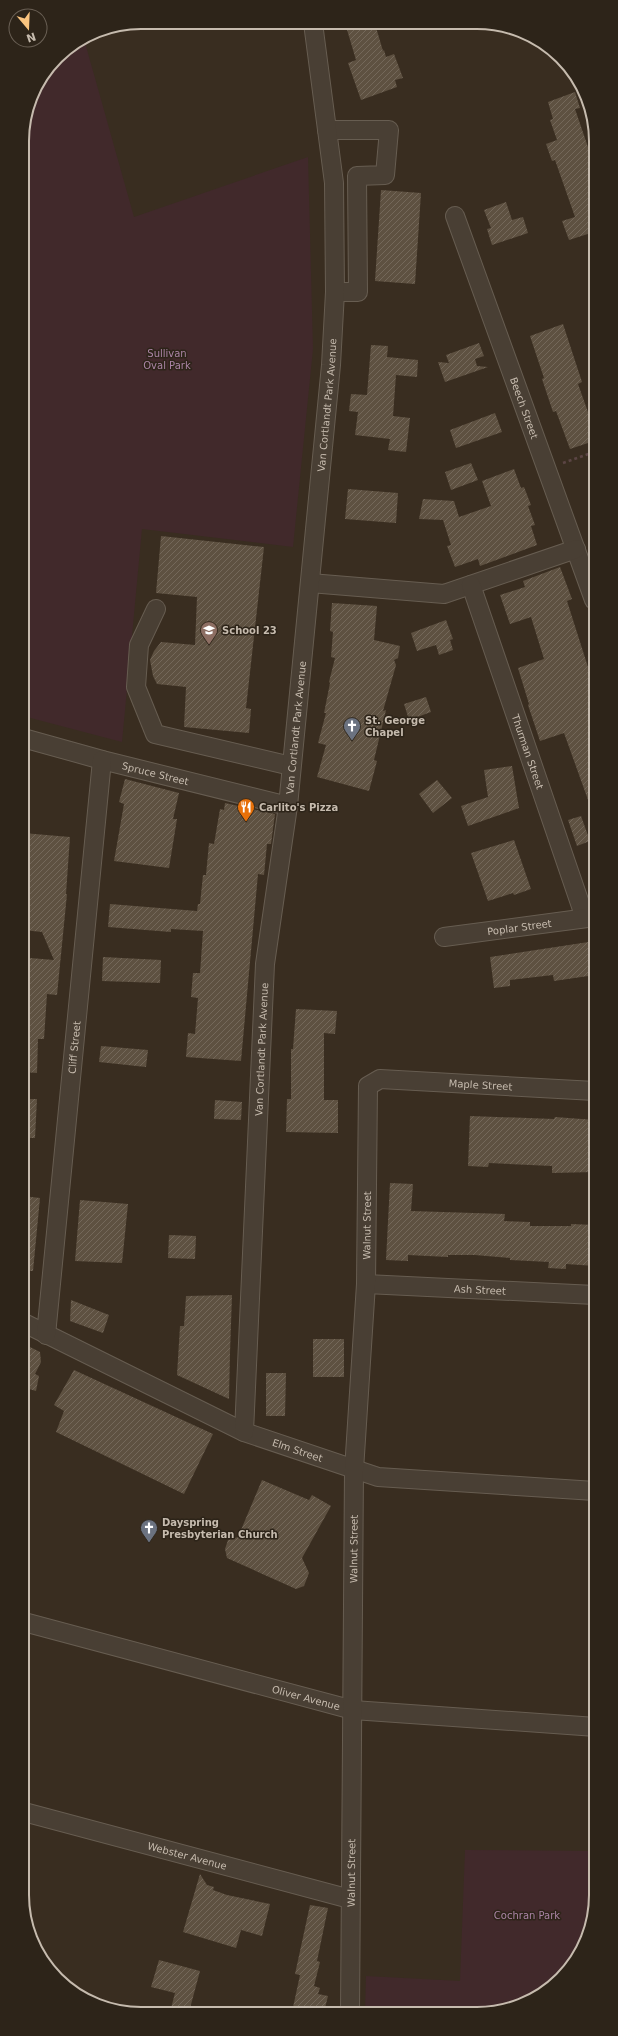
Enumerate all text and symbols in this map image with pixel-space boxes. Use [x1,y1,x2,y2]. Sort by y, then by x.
north arrow [8,8,48,48]
text: N [25,29,38,45]
street label: Van Cortlandt Park Avenue [315,338,338,472]
park label: Sullivan Oval Park [143,348,191,371]
street label: Beech Street [508,376,541,440]
school or university icon: School 23 [199,620,219,645]
place label: School 23 [222,625,277,636]
street label: Van Cortlandt Park Avenue [284,660,308,795]
street label: Thurman Street [510,712,546,791]
place label: St. George Chapel [365,715,425,738]
church icon: St. George Chapel [342,716,362,741]
street label: Spruce Street [121,760,190,787]
restaurant icon: Carlito's Pizza [236,797,256,822]
place label: Carlito's Pizza [259,802,338,813]
street label: Poplar Street [486,917,552,937]
street label: Van Cortlandt Park Avenue [253,982,270,1116]
street label: Cliff Street [66,1020,82,1074]
street label: Maple Street [448,1077,513,1092]
street label: Walnut Street [361,1191,372,1260]
street label: Ash Street [454,1283,506,1296]
street label: Elm Street [271,1436,324,1464]
street label: Walnut Street [348,1515,359,1583]
place label: Dayspring Presbyterian Church [162,1517,278,1540]
church icon: Dayspring Presbyterian Church [139,1518,159,1543]
street label: Oliver Avenue [271,1683,341,1712]
street label: Walnut Street [345,1839,357,1907]
street label: Webster Avenue [146,1840,228,1871]
park label: Cochran Park [494,1910,560,1921]

